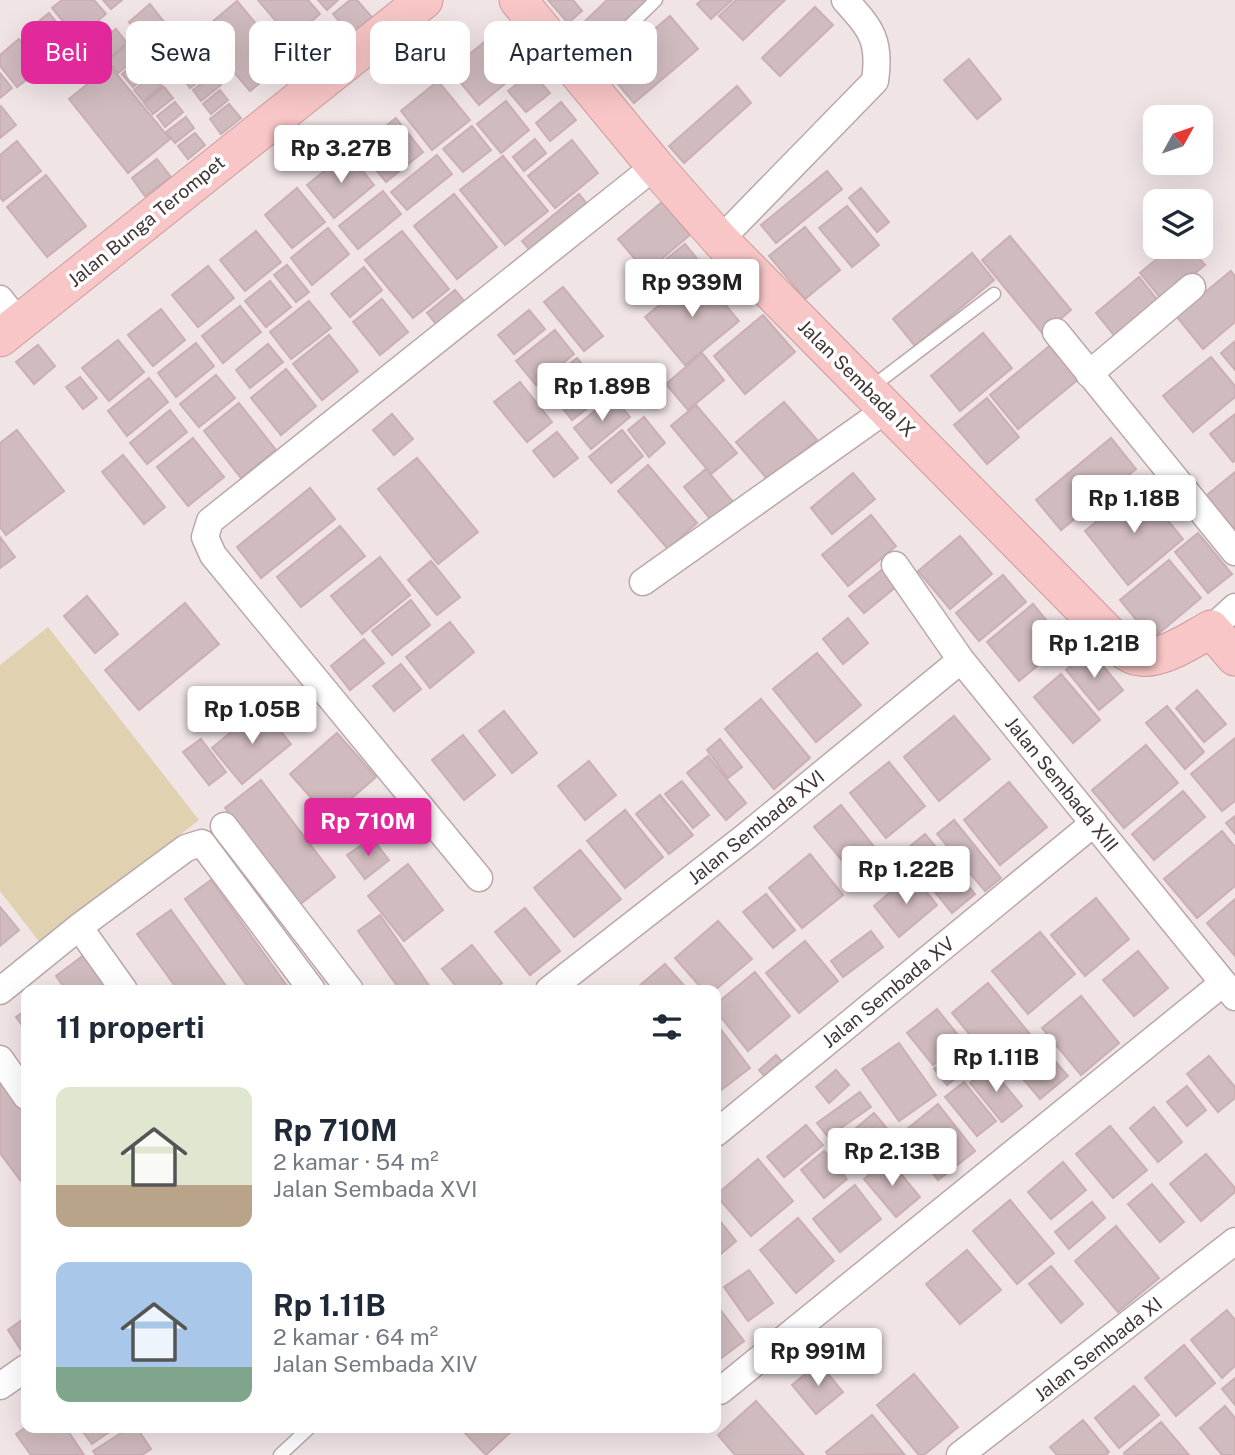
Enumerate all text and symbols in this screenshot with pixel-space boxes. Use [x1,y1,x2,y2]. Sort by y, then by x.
chip: Beli [21,21,112,84]
chip: Sewa [126,21,235,84]
chip: Filter [249,21,356,84]
chip: Baru [370,21,470,84]
chip: Apartemen [484,21,657,84]
north arrow [1143,105,1213,175]
map controls [1143,105,1213,259]
pin: Rp 3.27B [269,125,413,185]
text: Rp 3.27B [290,134,392,161]
street label: Jalan Bunga Terompet [63,151,229,291]
button: layers [1143,189,1213,259]
pin: Rp 939M [627,260,757,319]
text: Rp 939M [641,268,743,295]
street label: Jalan Sembada IX [794,315,920,441]
pin: Rp 1.89B [530,364,674,423]
text: Rp 1.89B [553,372,651,399]
pin: Rp 1.18B [1062,476,1206,535]
text: Rp 1.18B [1088,484,1180,511]
pin: Rp 1.21B [1022,620,1166,680]
text: Rp 1.21B [1048,629,1140,656]
pin: Rp 1.05B [180,686,324,746]
text: Rp 1.05B [203,695,301,722]
street label: Jalan Sembada XIII [1001,712,1123,856]
street label: Jalan Sembada XVI [683,765,829,889]
pin: Rp 710M [303,798,433,858]
text: Rp 710M [320,807,416,834]
pin: Rp 1.22B [834,846,978,906]
text: Rp 1.22B [858,855,954,882]
street label: Jalan Sembada XV [818,932,959,1052]
icon: filters [648,1008,686,1046]
text: 11 properti [56,1009,204,1045]
pin: Rp 1.11B [924,1034,1068,1094]
text: Rp 1.11B [953,1043,1039,1070]
text: Rp 710M [273,1112,397,1148]
icon: home [112,1115,196,1199]
pin: Rp 2.13B [820,1128,964,1188]
text: Rp 2.13B [844,1137,940,1164]
text: 2 kamar · 54 m² [273,1148,439,1175]
text: Jalan Sembada XVI [273,1175,478,1202]
text: Rp 1.11B [273,1287,386,1323]
icon: home [112,1290,196,1374]
street label: Jalan Sembada XI [1030,1292,1166,1406]
text: 2 kamar · 64 m² [273,1323,438,1350]
pin: Rp 991M [753,1328,883,1388]
text: Rp 991M [770,1337,866,1364]
text: Jalan Sembada XIV [273,1350,478,1377]

